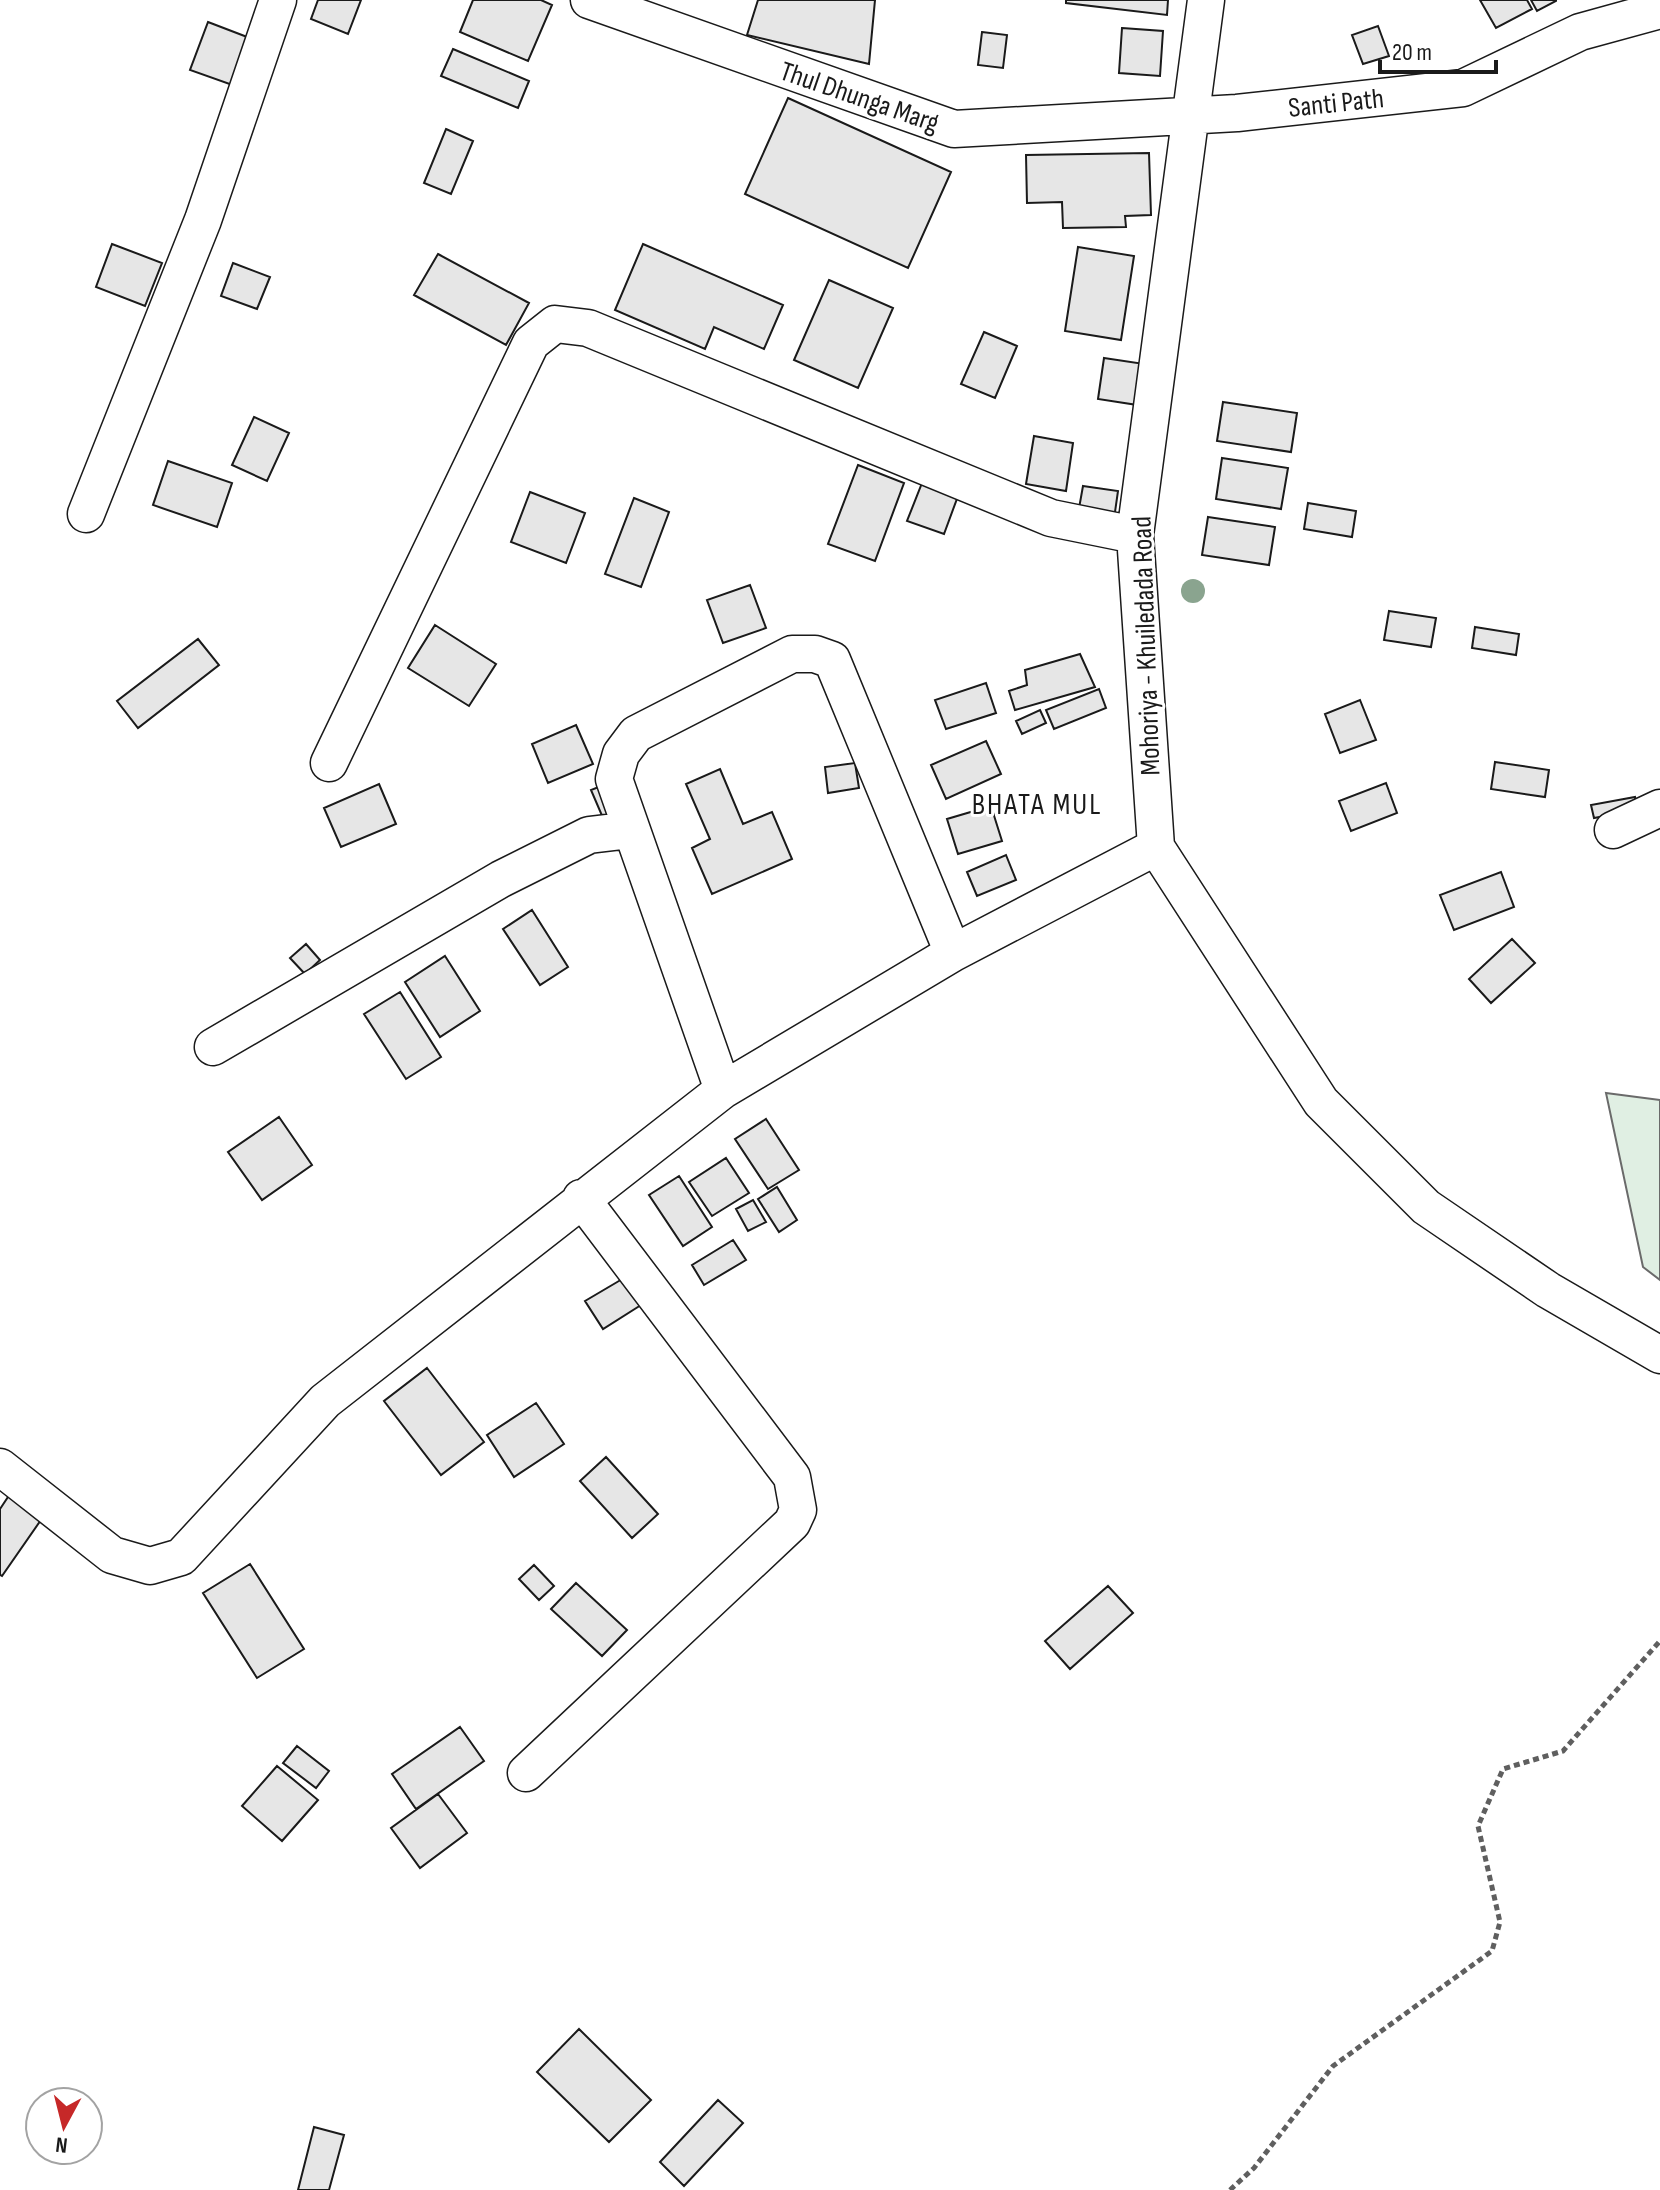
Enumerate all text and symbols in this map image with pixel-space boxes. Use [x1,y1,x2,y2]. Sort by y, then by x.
scale bar [1380,24,1496,74]
text: 20 m [1392,38,1432,67]
street label: Thul Dhunga Marg [776,55,943,140]
street label: Santi Path [1287,82,1386,125]
street label: Mohoriya - Khuiledada Road [1125,516,1168,776]
district label: BHATA MUL [972,787,1102,823]
north arrow [24,2086,104,2166]
text: N [54,2130,69,2158]

